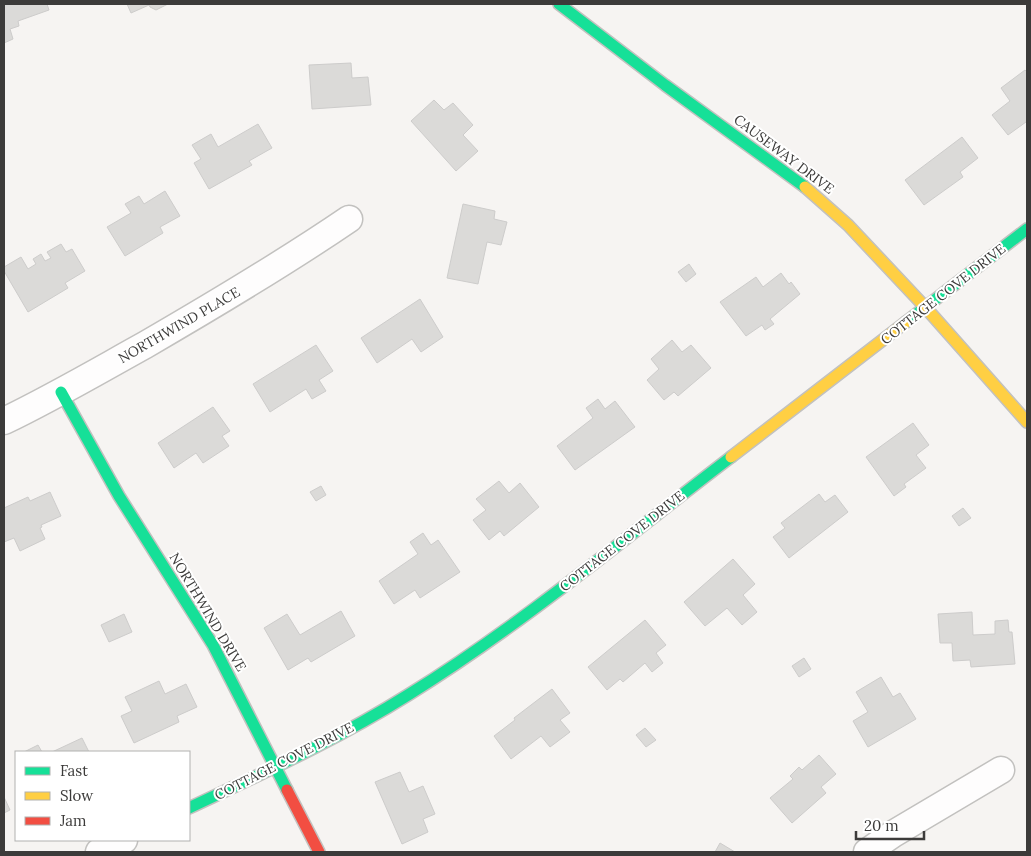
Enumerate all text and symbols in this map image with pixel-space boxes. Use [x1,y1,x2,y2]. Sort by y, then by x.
street label: CAUSEWAY DRIVE [730,110,838,198]
street label: COTTAGE COVE DRIVE [877,239,1009,348]
street label: NORTHWIND PLACE [115,283,243,367]
street label: COTTAGE COVE DRIVE [556,486,688,595]
street label: NORTHWIND DRIVE [165,549,251,675]
street label: COTTAGE COVE DRIVE [211,718,357,804]
legend [15,751,190,841]
text: Fast [60,761,88,780]
text: Slow [60,786,93,805]
scale bar [856,808,924,840]
text: Jam [59,811,87,830]
text: 20 m [864,816,899,835]

